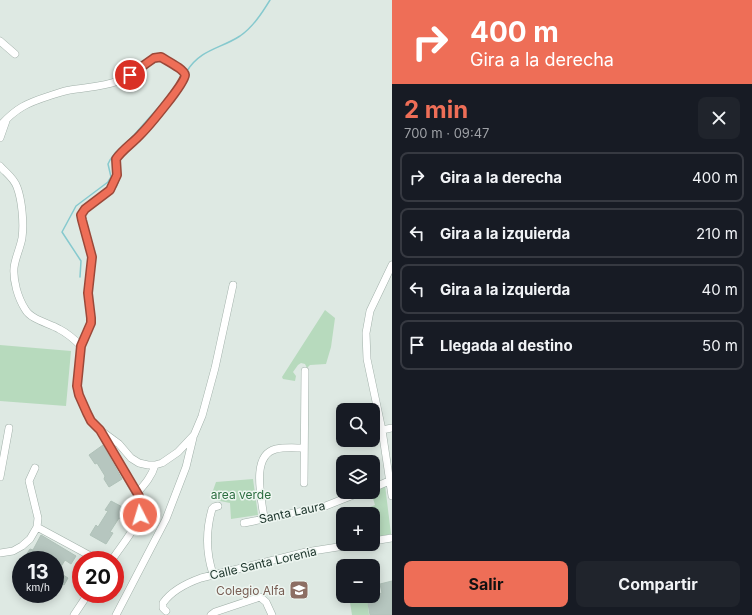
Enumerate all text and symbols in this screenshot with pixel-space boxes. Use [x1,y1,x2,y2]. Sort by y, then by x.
text: 400 m [470,15,559,49]
icon: right [404,16,456,68]
text: Gira a la derecha [470,49,614,70]
pin [113,58,147,92]
icon: arrive [119,64,141,86]
text: 2 min [404,95,468,124]
button: close [698,97,740,139]
text: 700 m · 09:47 [404,125,489,141]
icon: right [406,166,428,188]
text: Gira a la derecha [440,168,562,187]
text: 400 m [692,168,738,187]
icon: left [406,222,428,244]
text: Gira a la izquierda [440,224,570,243]
text: 210 m [696,224,738,243]
icon: left [406,278,428,300]
text: Gira a la izquierda [440,280,570,299]
text: 40 m [701,280,738,299]
icon: arrive [406,334,428,356]
text: Llegada al destino [440,336,573,355]
text: 50 m [702,336,738,355]
map controls [336,403,380,603]
button: search [336,403,380,447]
button: layers [336,455,380,499]
park label: area verde [211,487,271,502]
position arrow [119,494,161,536]
street label: Santa Laura [257,498,327,526]
button: + [336,507,380,551]
street label: Calle Santa Lorenia [208,543,318,583]
speed limit sign: 20 [72,551,124,603]
button: − [336,559,380,603]
text: 13 [27,560,49,584]
button: Salir [404,561,568,607]
button: Compartir [576,561,740,607]
school or university icon: Colegio Alfa [288,579,310,601]
text: km/h [26,581,50,593]
place label: Colegio Alfa [216,583,285,598]

